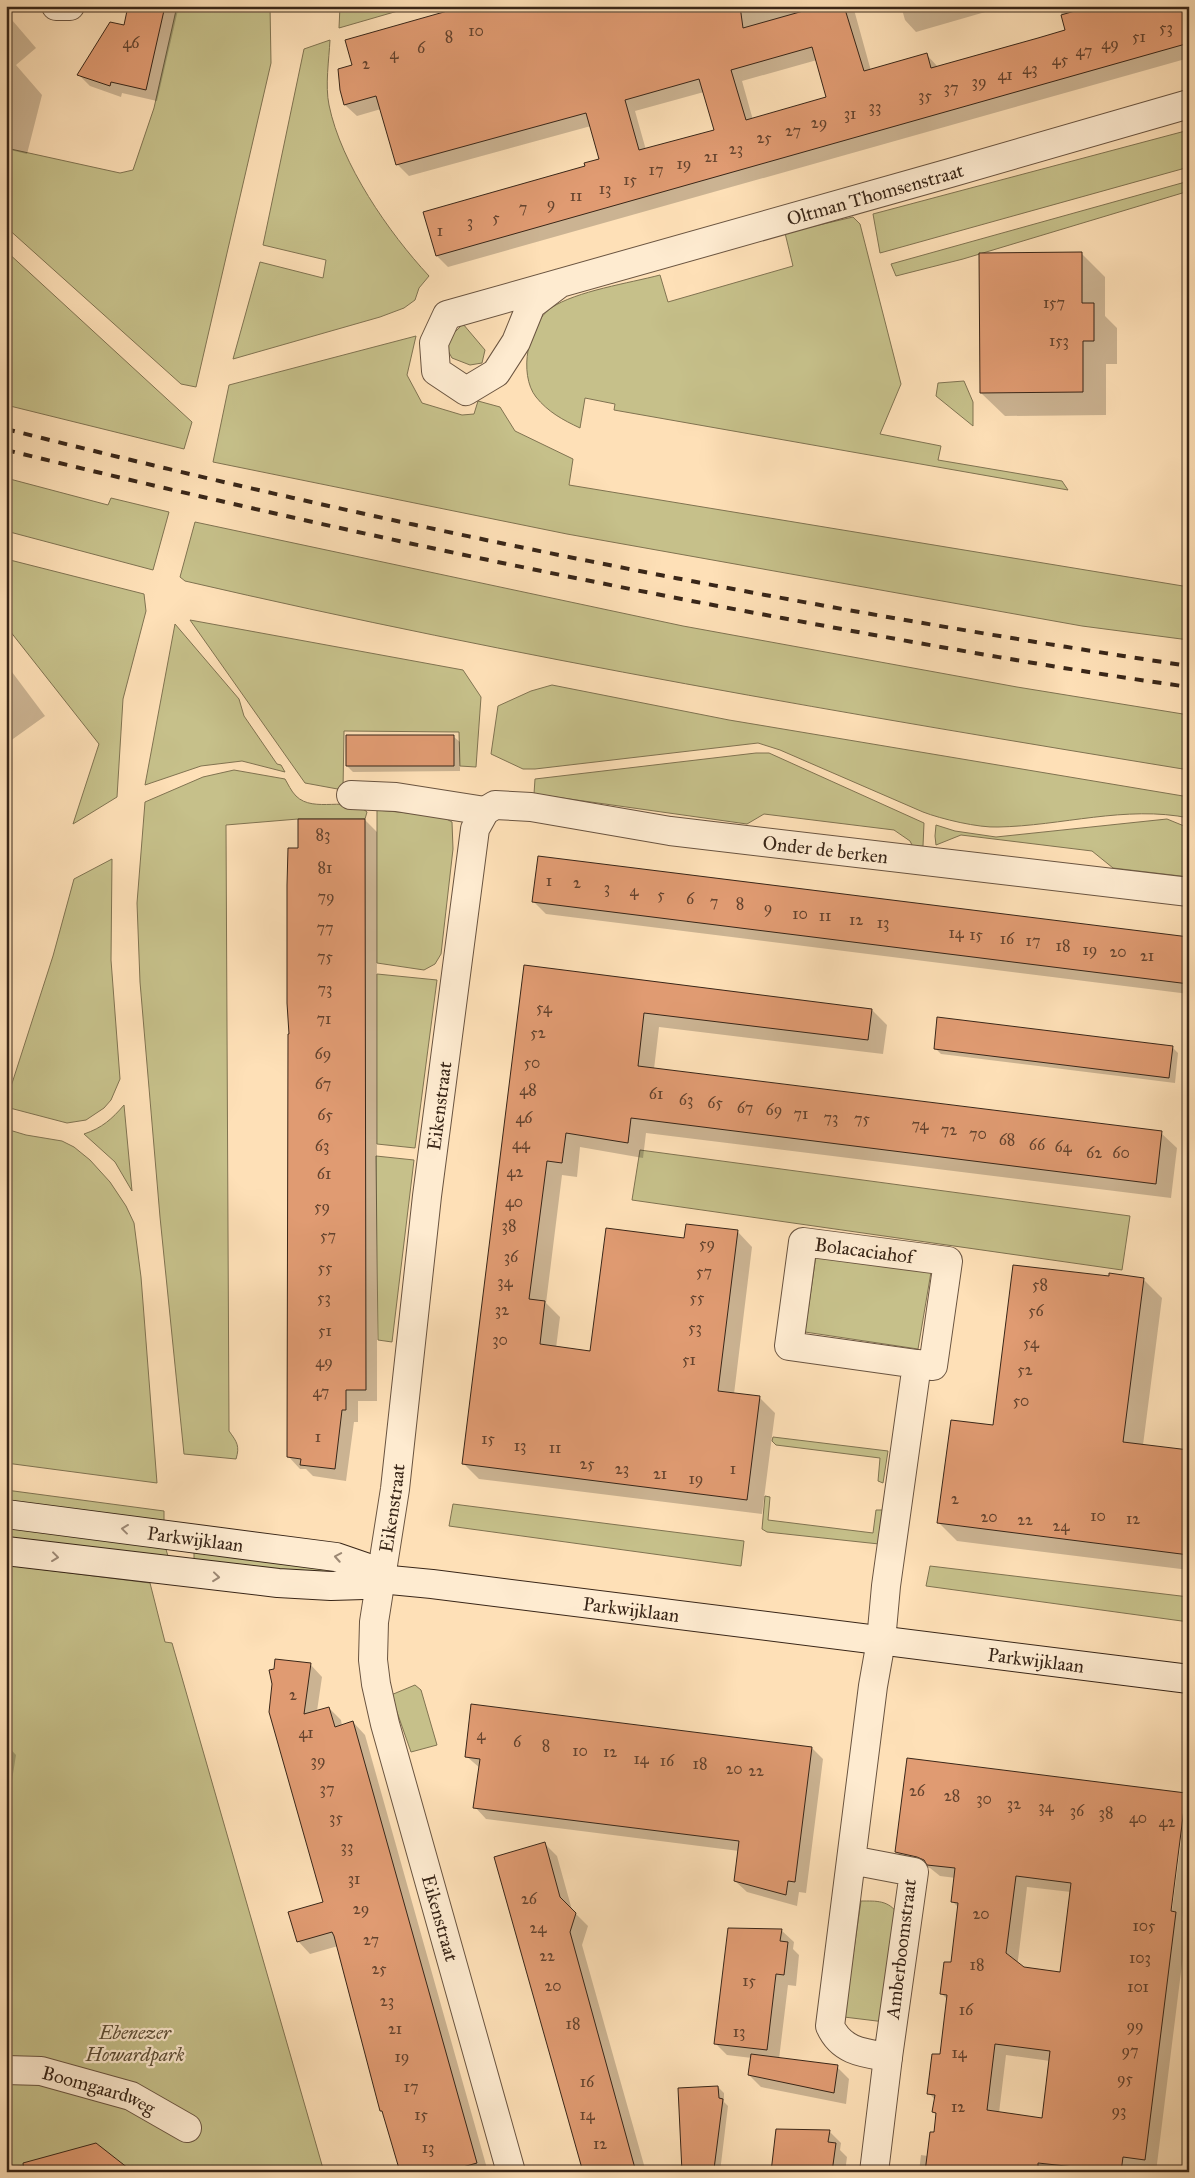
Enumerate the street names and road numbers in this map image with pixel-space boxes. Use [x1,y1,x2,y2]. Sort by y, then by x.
street label: Oltman Thomsenstraat [784,158,966,230]
street label: Onder de berken [762,830,889,868]
street label: Eikenstraat [422,1060,456,1152]
street label: Bolacaciahof [813,1232,917,1268]
street label: Eikenstraat [374,1462,409,1554]
street label: Parkwijklaan [146,1521,245,1556]
street label: Parkwijklaan [582,1592,681,1626]
street label: Parkwijklaan [986,1642,1085,1677]
street label: Eikenstraat [417,1872,463,1964]
street label: Amberboomstraat [881,1877,921,2021]
street label: Boomgaardweg [40,2060,160,2120]

